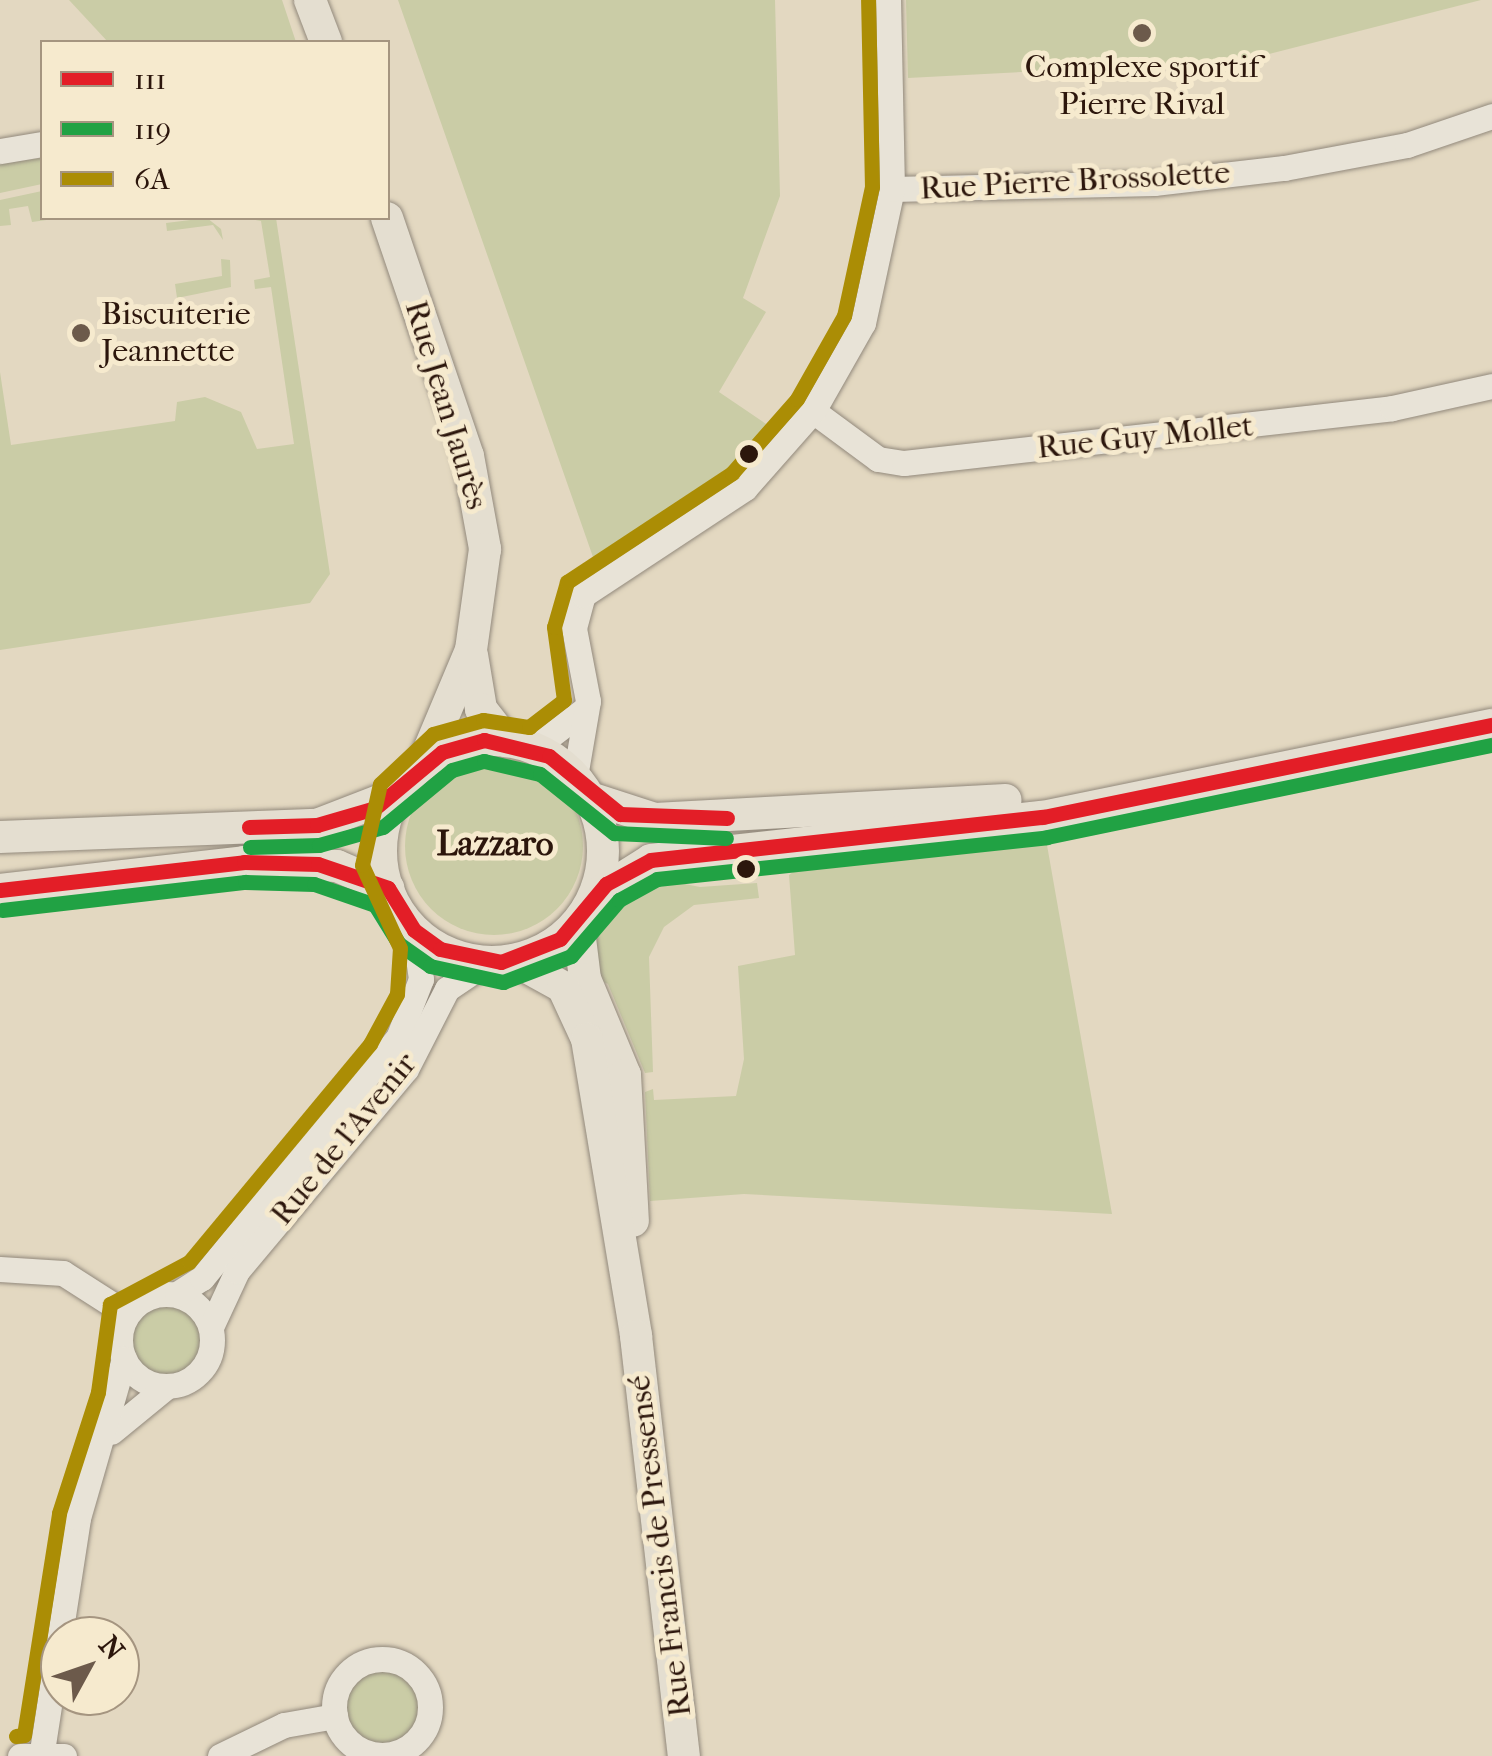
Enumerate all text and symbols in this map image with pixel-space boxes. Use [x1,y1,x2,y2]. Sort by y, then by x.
marker: Complexe sportif Pierre Rival [1131,22,1153,44]
legend [40,40,390,220]
place label: Complexe sportif Pierre Rival [1025,49,1259,124]
text: 111 [134,62,166,97]
text: 119 [134,112,171,147]
street label: Rue Pierre Brossolette [919,154,1231,208]
text: 6A [134,162,170,197]
place label: Biscuiterie Jeannette [101,296,250,371]
street label: Rue Jean Jaurès [396,296,496,514]
marker: Biscuiterie Jeannette [70,322,92,344]
street label: Rue Guy Mollet [1035,407,1255,467]
unlabelled marker [739,444,759,464]
district label: Lazzaro [437,823,553,865]
unlabelled marker [736,859,756,879]
street label: Rue de l'Avenir [263,1045,425,1233]
street label: Rue Francis de Pressensé [620,1373,700,1719]
north arrow [40,1616,140,1716]
text: N [92,1629,131,1666]

